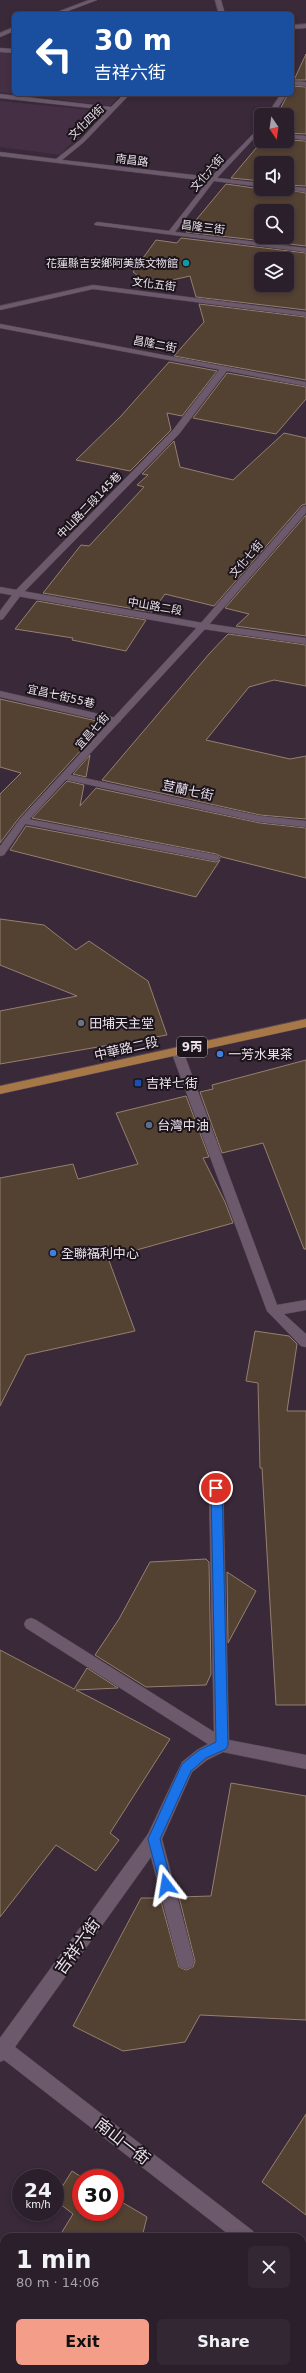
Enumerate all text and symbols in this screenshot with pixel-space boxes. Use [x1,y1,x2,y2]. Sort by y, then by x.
text: 30 m [94,24,172,57]
icon: left [28,28,80,80]
text: 吉祥六街 [94,62,166,83]
street label: 文化四街 [66,102,107,142]
north arrow [254,108,294,148]
map controls [254,108,294,292]
street label: 南昌路 [115,152,149,169]
street label: 文化六街 [188,152,227,194]
button: sound [254,156,294,196]
button: search [254,204,294,244]
street label: 昌隆三街 [180,218,226,237]
button: layers [254,252,294,292]
place label: 花蓮縣吉安鄉阿美族文物館 [46,257,178,270]
marker: 花蓮縣吉安鄉阿美族文物館 [181,258,191,268]
street label: 文化五街 [131,275,177,294]
street label: 昌隆二街 [132,334,178,355]
street label: 中山路二段145巷 [54,470,124,541]
street label: 文化七街 [227,538,266,580]
street label: 中山路二段 [127,595,183,618]
street label: 宜昌七街55巷 [26,682,96,711]
street label: 宜昌七街 [73,711,112,752]
street label: 荳蘭七街 [161,778,215,803]
place label: 田埔天主堂 [89,1016,154,1031]
marker: 田埔天主堂 [76,1018,86,1028]
street label: 中華路二段 [93,1034,159,1063]
road number: 9丙 [177,1037,207,1057]
place label: 一芳水果茶 [228,1047,293,1062]
marker: 一芳水果茶 [215,1049,225,1059]
place label: 吉祥七街 [146,1076,198,1091]
marker: 吉祥七街 [133,1078,143,1088]
place label: 台灣中油 [157,1118,209,1133]
marker: 台灣中油 [144,1120,154,1130]
place label: 全聯福利中心 [61,1246,139,1261]
marker: 全聯福利中心 [48,1248,58,1258]
pin [199,1471,233,1505]
icon: arrive [205,1477,227,1499]
position arrow [145,1864,187,1906]
street label: 吉祥六街 [51,1915,104,1978]
street label: 南山一街 [92,2114,154,2169]
speed limit sign: 30 [72,2169,124,2221]
text: 24 [24,2178,52,2202]
text: km/h [25,2199,51,2210]
text: 1 min [16,2246,91,2274]
button: close [248,2246,290,2288]
text: 80 m · 14:06 [16,2275,99,2290]
button: Exit [16,2319,149,2365]
button: Share [157,2319,290,2365]

